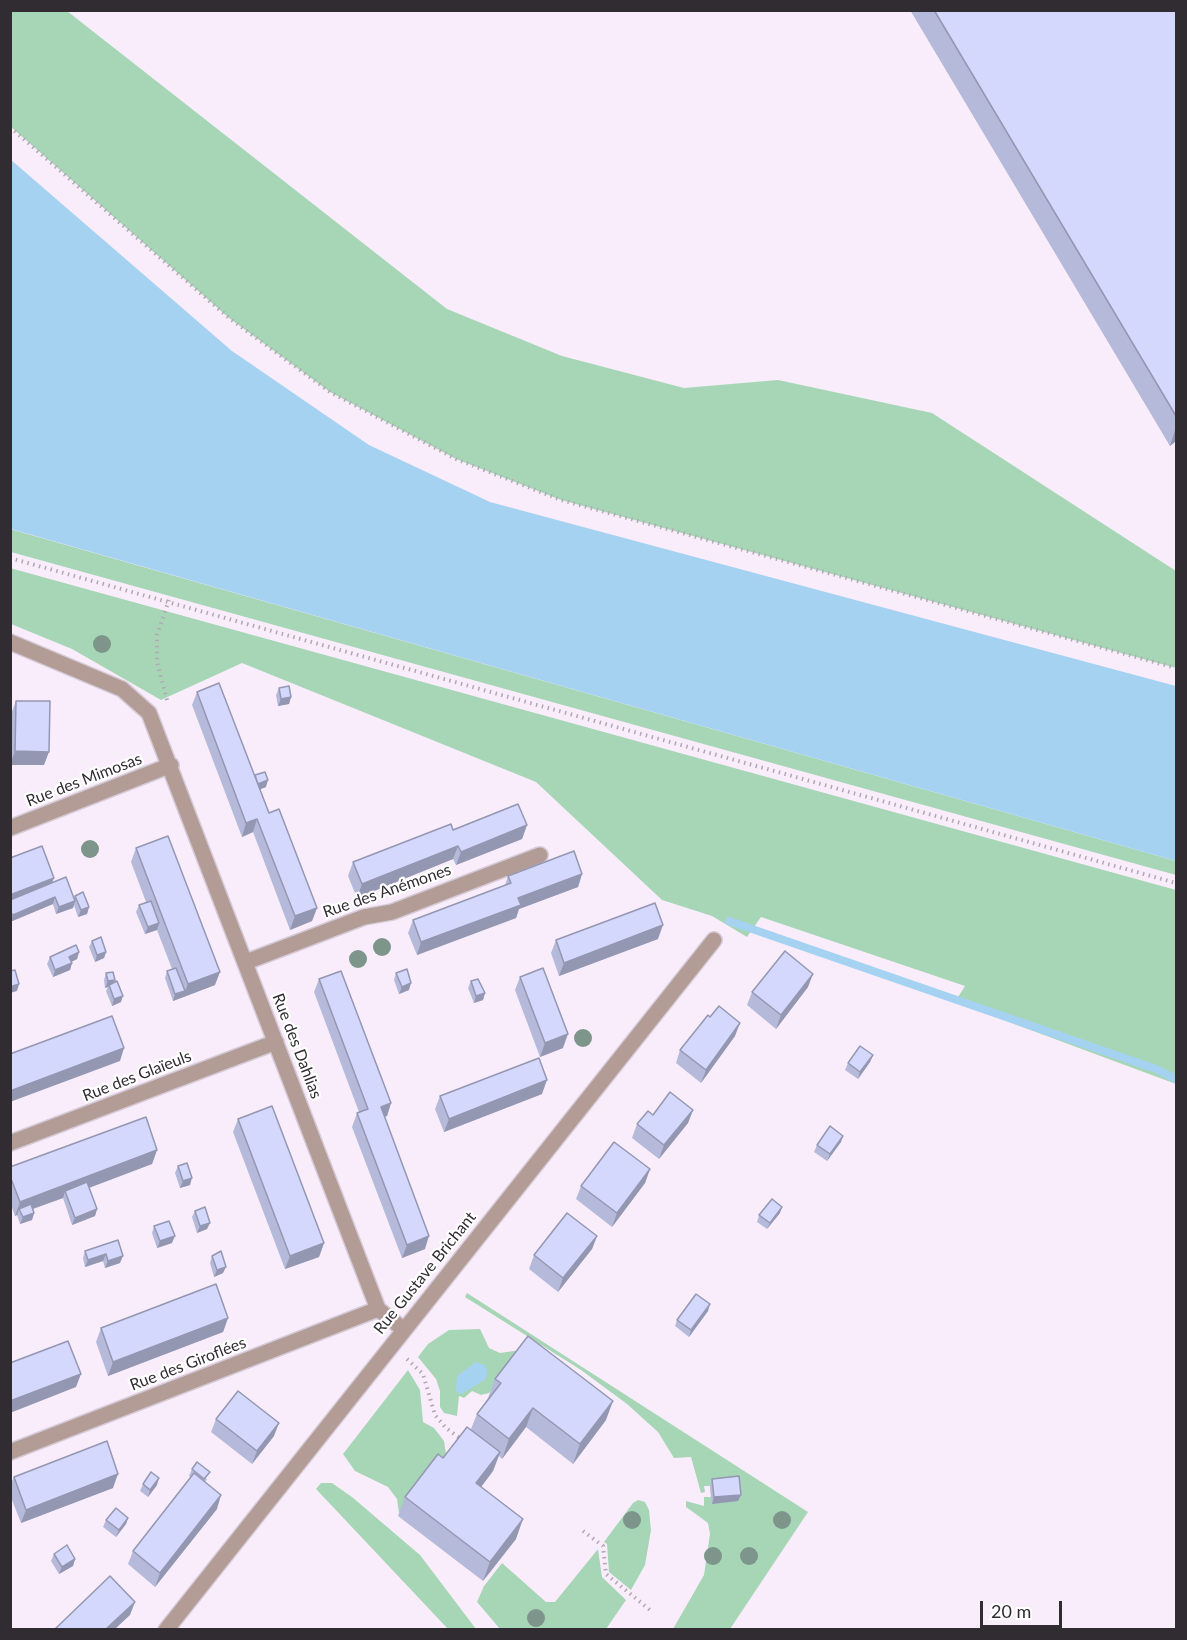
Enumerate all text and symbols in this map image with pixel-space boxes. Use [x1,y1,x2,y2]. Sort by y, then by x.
street label: Rue des Mimosas [24,749,144,811]
street label: Rue des Anémones [320,860,454,922]
street label: Rue des Dahlias [268,991,326,1101]
street label: Rue des Glaïeuls [80,1046,194,1106]
street label: Rue Gustave Brichant [370,1208,480,1338]
street label: Rue des Giroflées [127,1333,249,1395]
scale bar [983,1589,1066,1627]
text: 20 m [991,1600,1031,1622]

